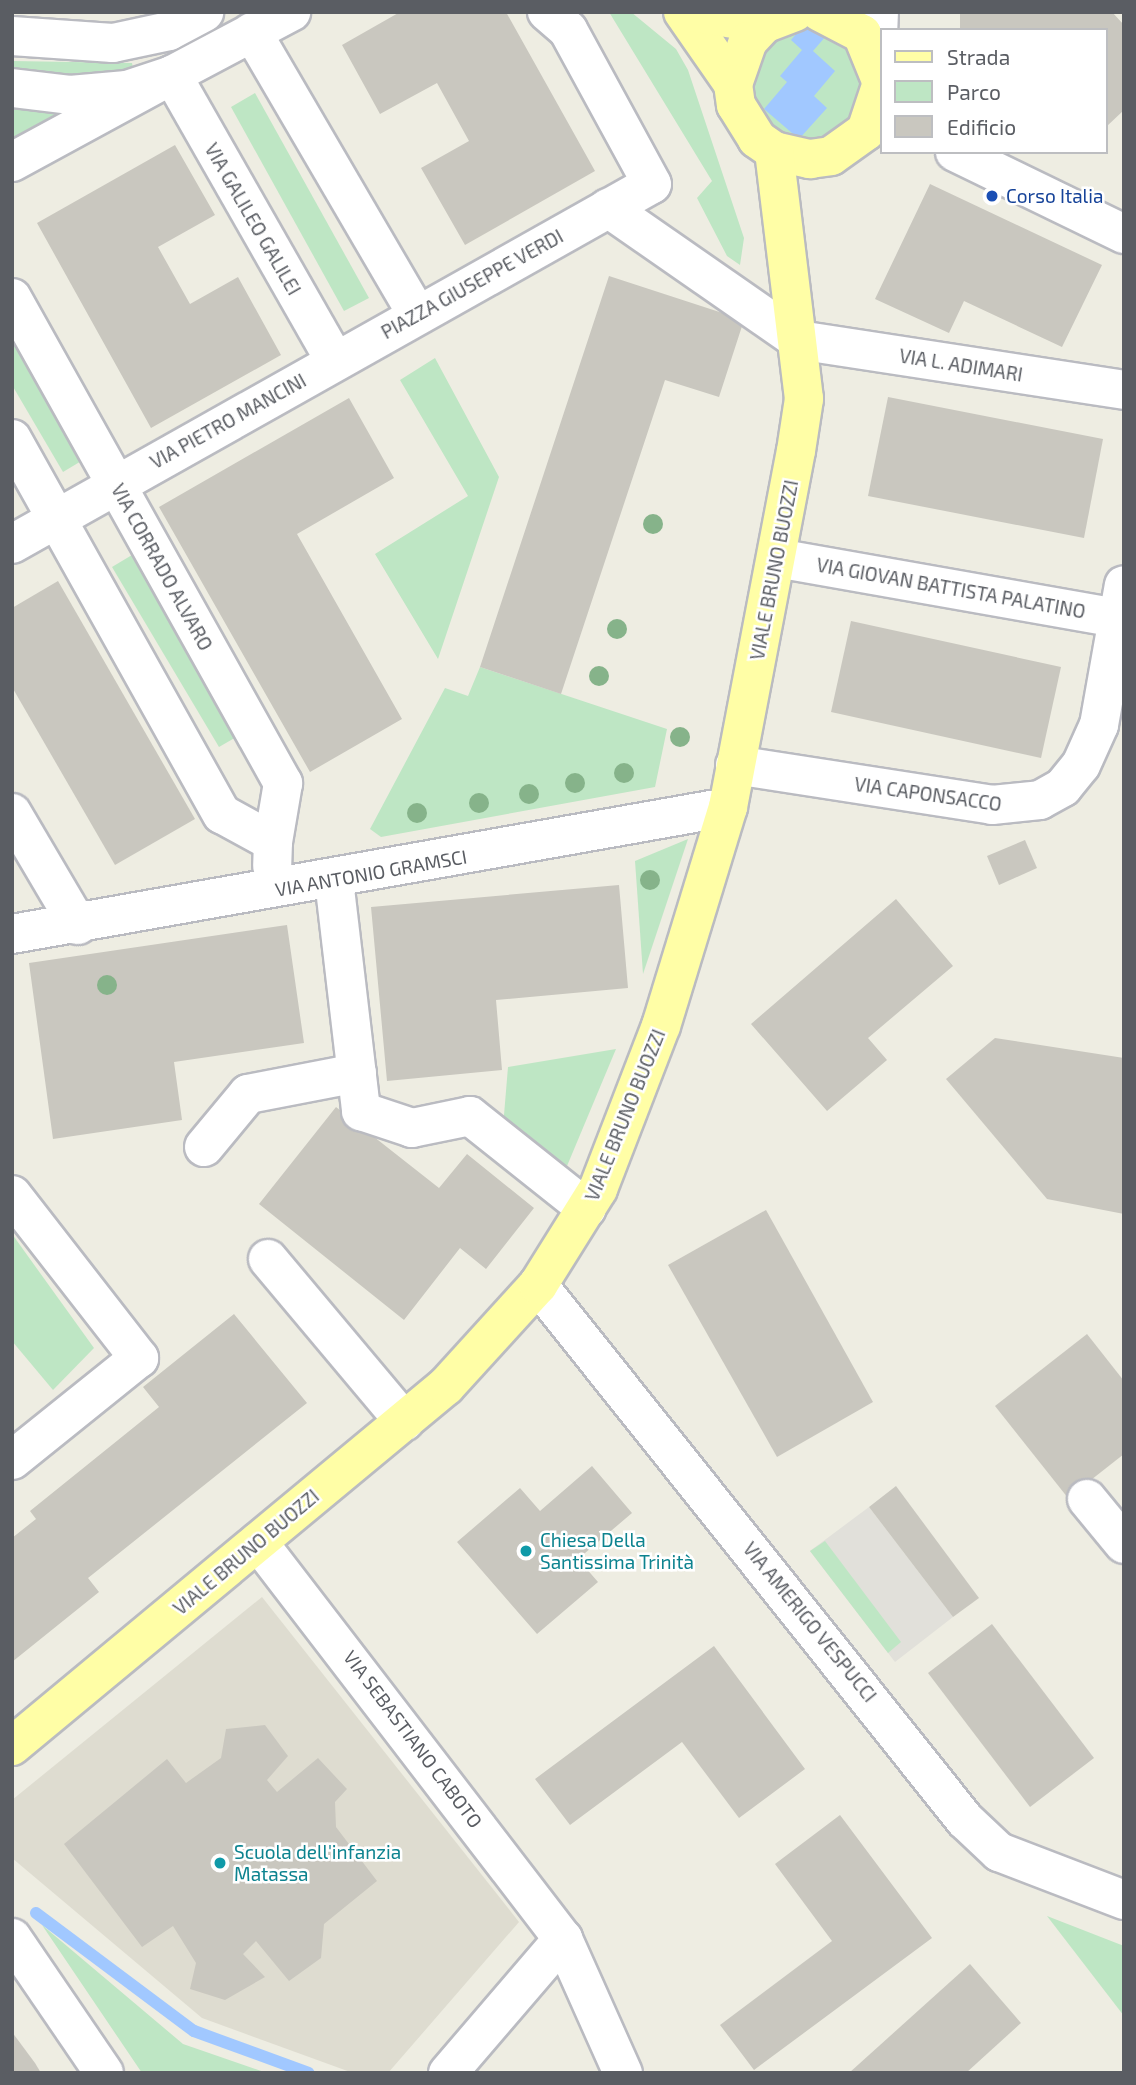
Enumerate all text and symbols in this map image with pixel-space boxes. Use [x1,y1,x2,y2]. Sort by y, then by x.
legend [880,28,1108,154]
text: Strada [947,44,1010,69]
text: Parco [947,79,1001,104]
text: Edificio [947,114,1016,139]
street label: VIA GALILEO GALILEI [200,139,306,299]
place label: Corso Italia [1006,185,1103,207]
marker: Corso Italia [984,188,1000,204]
street label: PIAZZA GIUSEPPE VERDI [377,224,567,344]
street label: VIA L. ADIMARI [897,344,1025,386]
street label: VIA PIETRO MANCINI [146,369,310,473]
street label: VIALE BRUNO BUOZZI [745,478,803,662]
street label: VIA CORRADO ALVARO [106,479,218,655]
street label: VIA GIOVAN BATTISTA PALATINO [814,553,1088,623]
street label: VIA CAPONSACCO [853,772,1003,816]
street label: VIA ANTONIO GRAMSCI [273,845,469,901]
street label: VIALE BRUNO BUOZZI [580,1026,670,1204]
street label: VIALE BRUNO BUOZZI [169,1484,323,1620]
place label: Chiesa Della Santissima Trinità [540,1529,694,1573]
street label: VIA AMERIGO VESPUCCI [738,1537,882,1707]
marker: Chiesa Della Santissima Trinità [518,1543,534,1559]
street label: VIA SEBASTIANO CABOTO [339,1646,487,1832]
place label: Scuola dell'infanzia Matassa [234,1841,401,1885]
marker: Scuola dell'infanzia Matassa [212,1855,228,1871]

